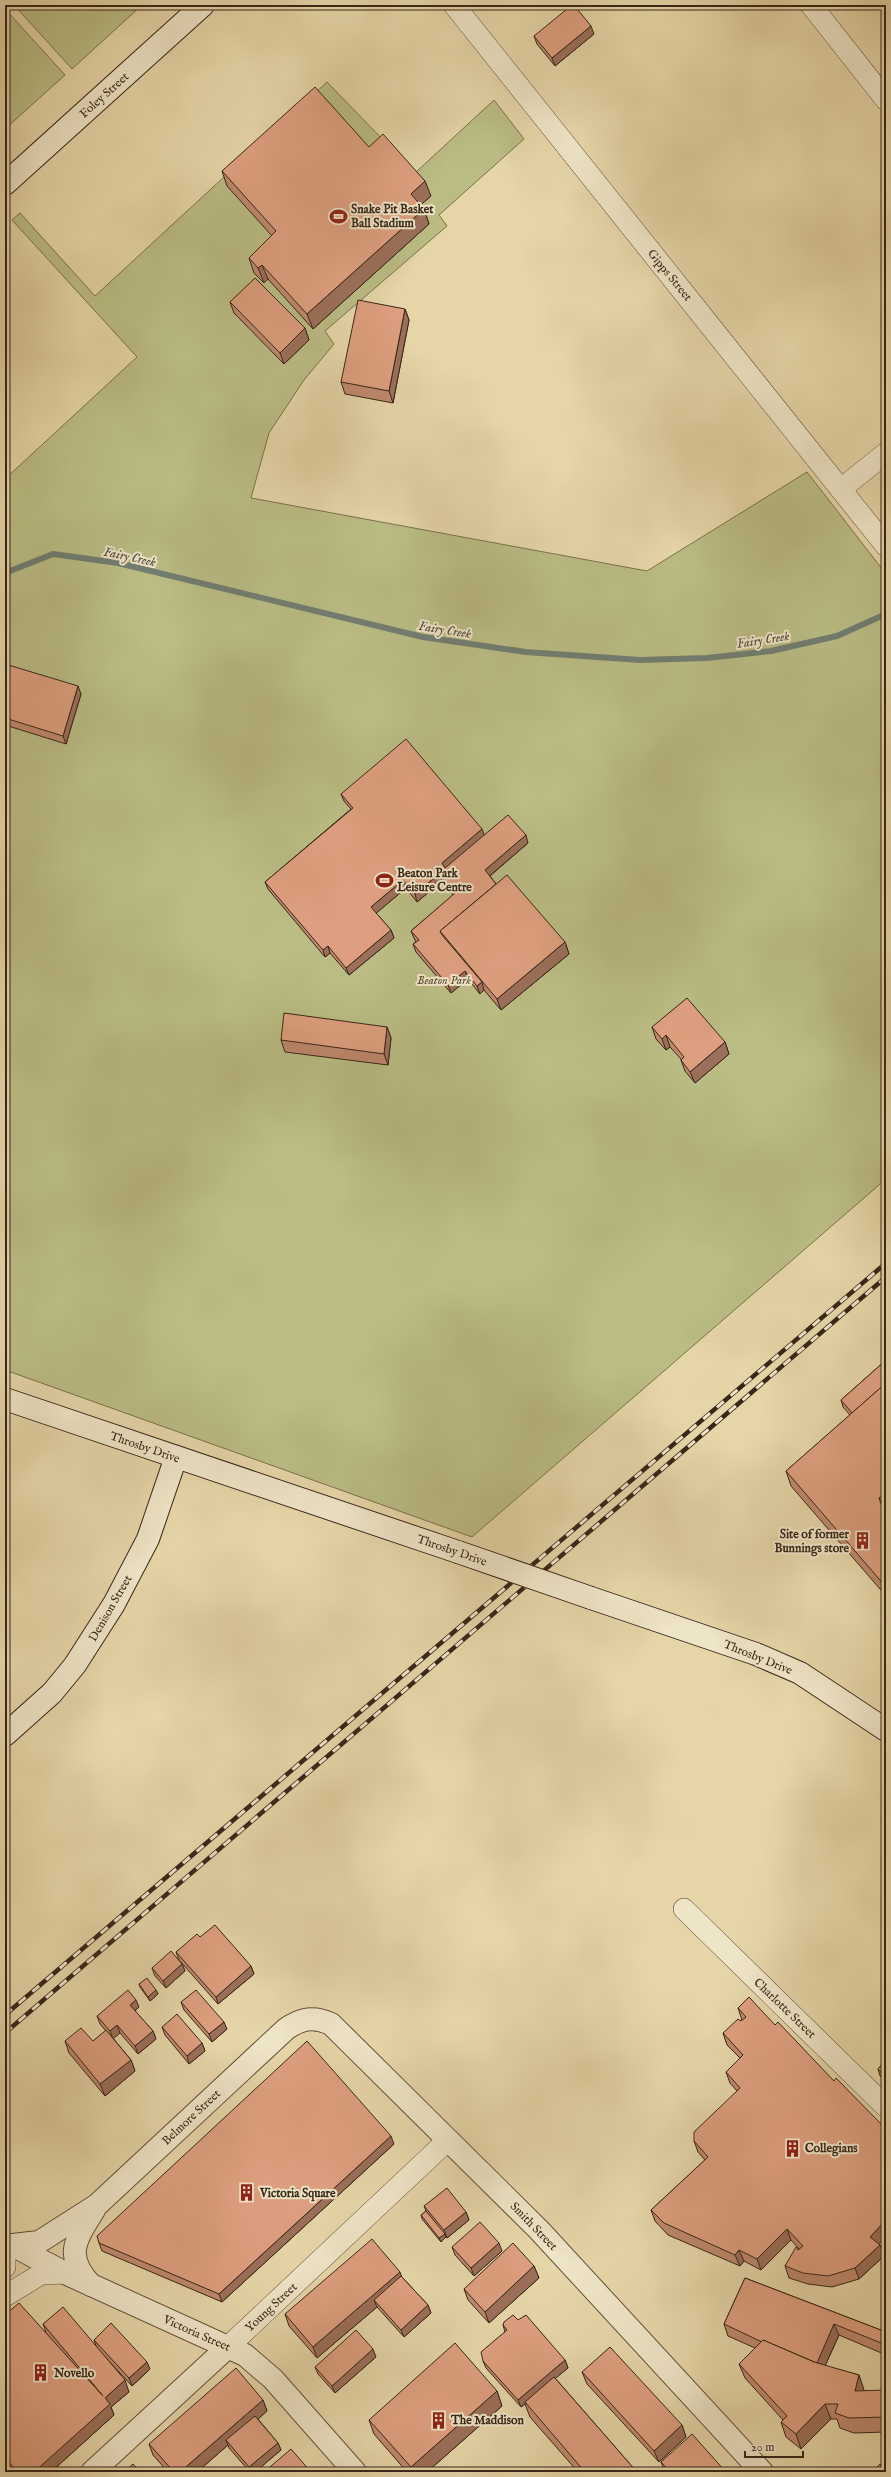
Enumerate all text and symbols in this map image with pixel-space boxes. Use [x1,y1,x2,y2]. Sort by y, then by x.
street label: Foley Street [77,69,132,121]
place label: Snake Pit Basket Ball Stadium [351,202,434,231]
sports icon: Snake Pit Basket Ball Stadium [328,206,348,226]
street label: Gipps Street [643,246,695,305]
water label: Fairy Creek [102,544,158,571]
water label: Fairy Creek [417,618,473,643]
water label: Fairy Creek [736,628,792,653]
place label: Beaton Park Leisure Centre [396,866,472,895]
sports icon: Beaton Park Leisure Centre [374,870,394,890]
park label: Beaton Park [417,973,471,988]
street label: Throsby Drive [108,1428,182,1467]
place label: Site of former Bunnings store [774,1527,850,1557]
street label: Throsby Drive [415,1531,489,1570]
building icon: Site of former Bunnings store [852,1531,872,1551]
street label: Denison Street [85,1572,135,1644]
street label: Throsby Drive [721,1637,795,1678]
street label: Charlotte Street [751,1975,819,2042]
street label: Belmore Street [159,2086,224,2148]
building icon: Collegians [782,2138,802,2158]
place label: Collegians [805,2141,858,2157]
building icon: Victoria Square [237,2183,257,2203]
place label: Victoria Square [259,2186,336,2202]
street label: Smith Street [507,2199,560,2254]
street label: Young Street [242,2280,300,2335]
street label: Victoria Street [160,2312,233,2355]
building icon: Novello [31,2363,51,2383]
place label: Novello [53,2366,95,2381]
building icon: The Maddison [428,2410,448,2430]
place label: The Maddison [450,2413,524,2428]
scale bar [745,2433,803,2459]
text: 20 m [751,2440,774,2455]

